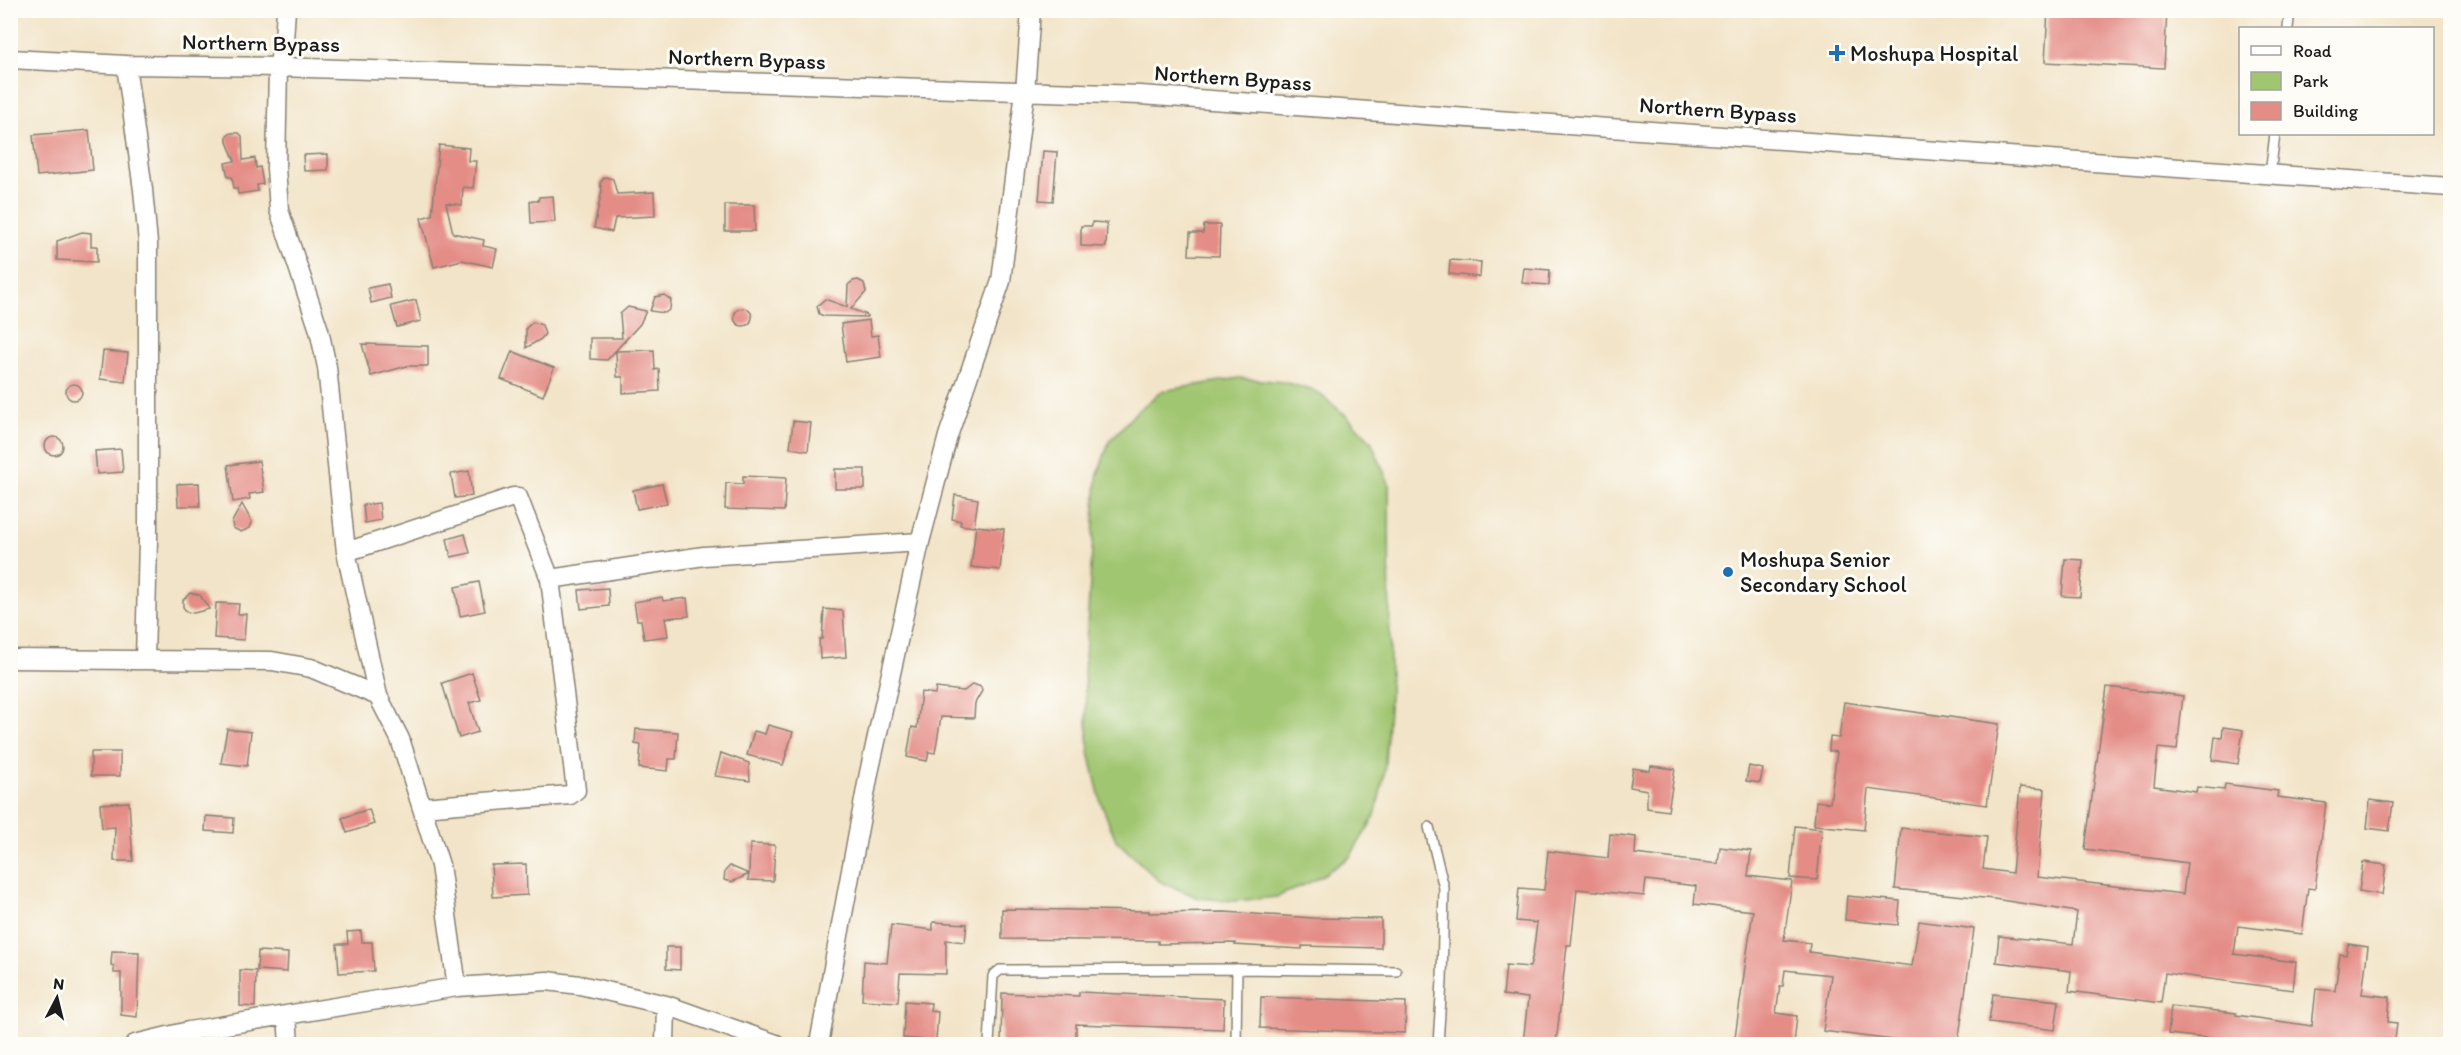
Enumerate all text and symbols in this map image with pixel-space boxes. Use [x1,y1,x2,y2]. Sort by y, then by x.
legend [2239,27,2434,135]
street label: Northern Bypass [182,28,340,58]
place label: Moshupa Hospital [1850,40,2018,67]
text: Road [2293,40,2332,62]
street label: Northern Bypass [668,43,826,75]
marker: Moshupa Hospital [1828,44,1846,62]
street label: Northern Bypass [1153,59,1313,97]
text: Park [2293,70,2328,92]
street label: Northern Bypass [1638,91,1798,129]
text: Building [2293,100,2359,122]
place label: Moshupa Senior Secondary School [1740,546,1907,598]
marker: Moshupa Senior Secondary School [1721,565,1735,579]
north arrow [27,968,87,1028]
text: N [52,974,65,994]

